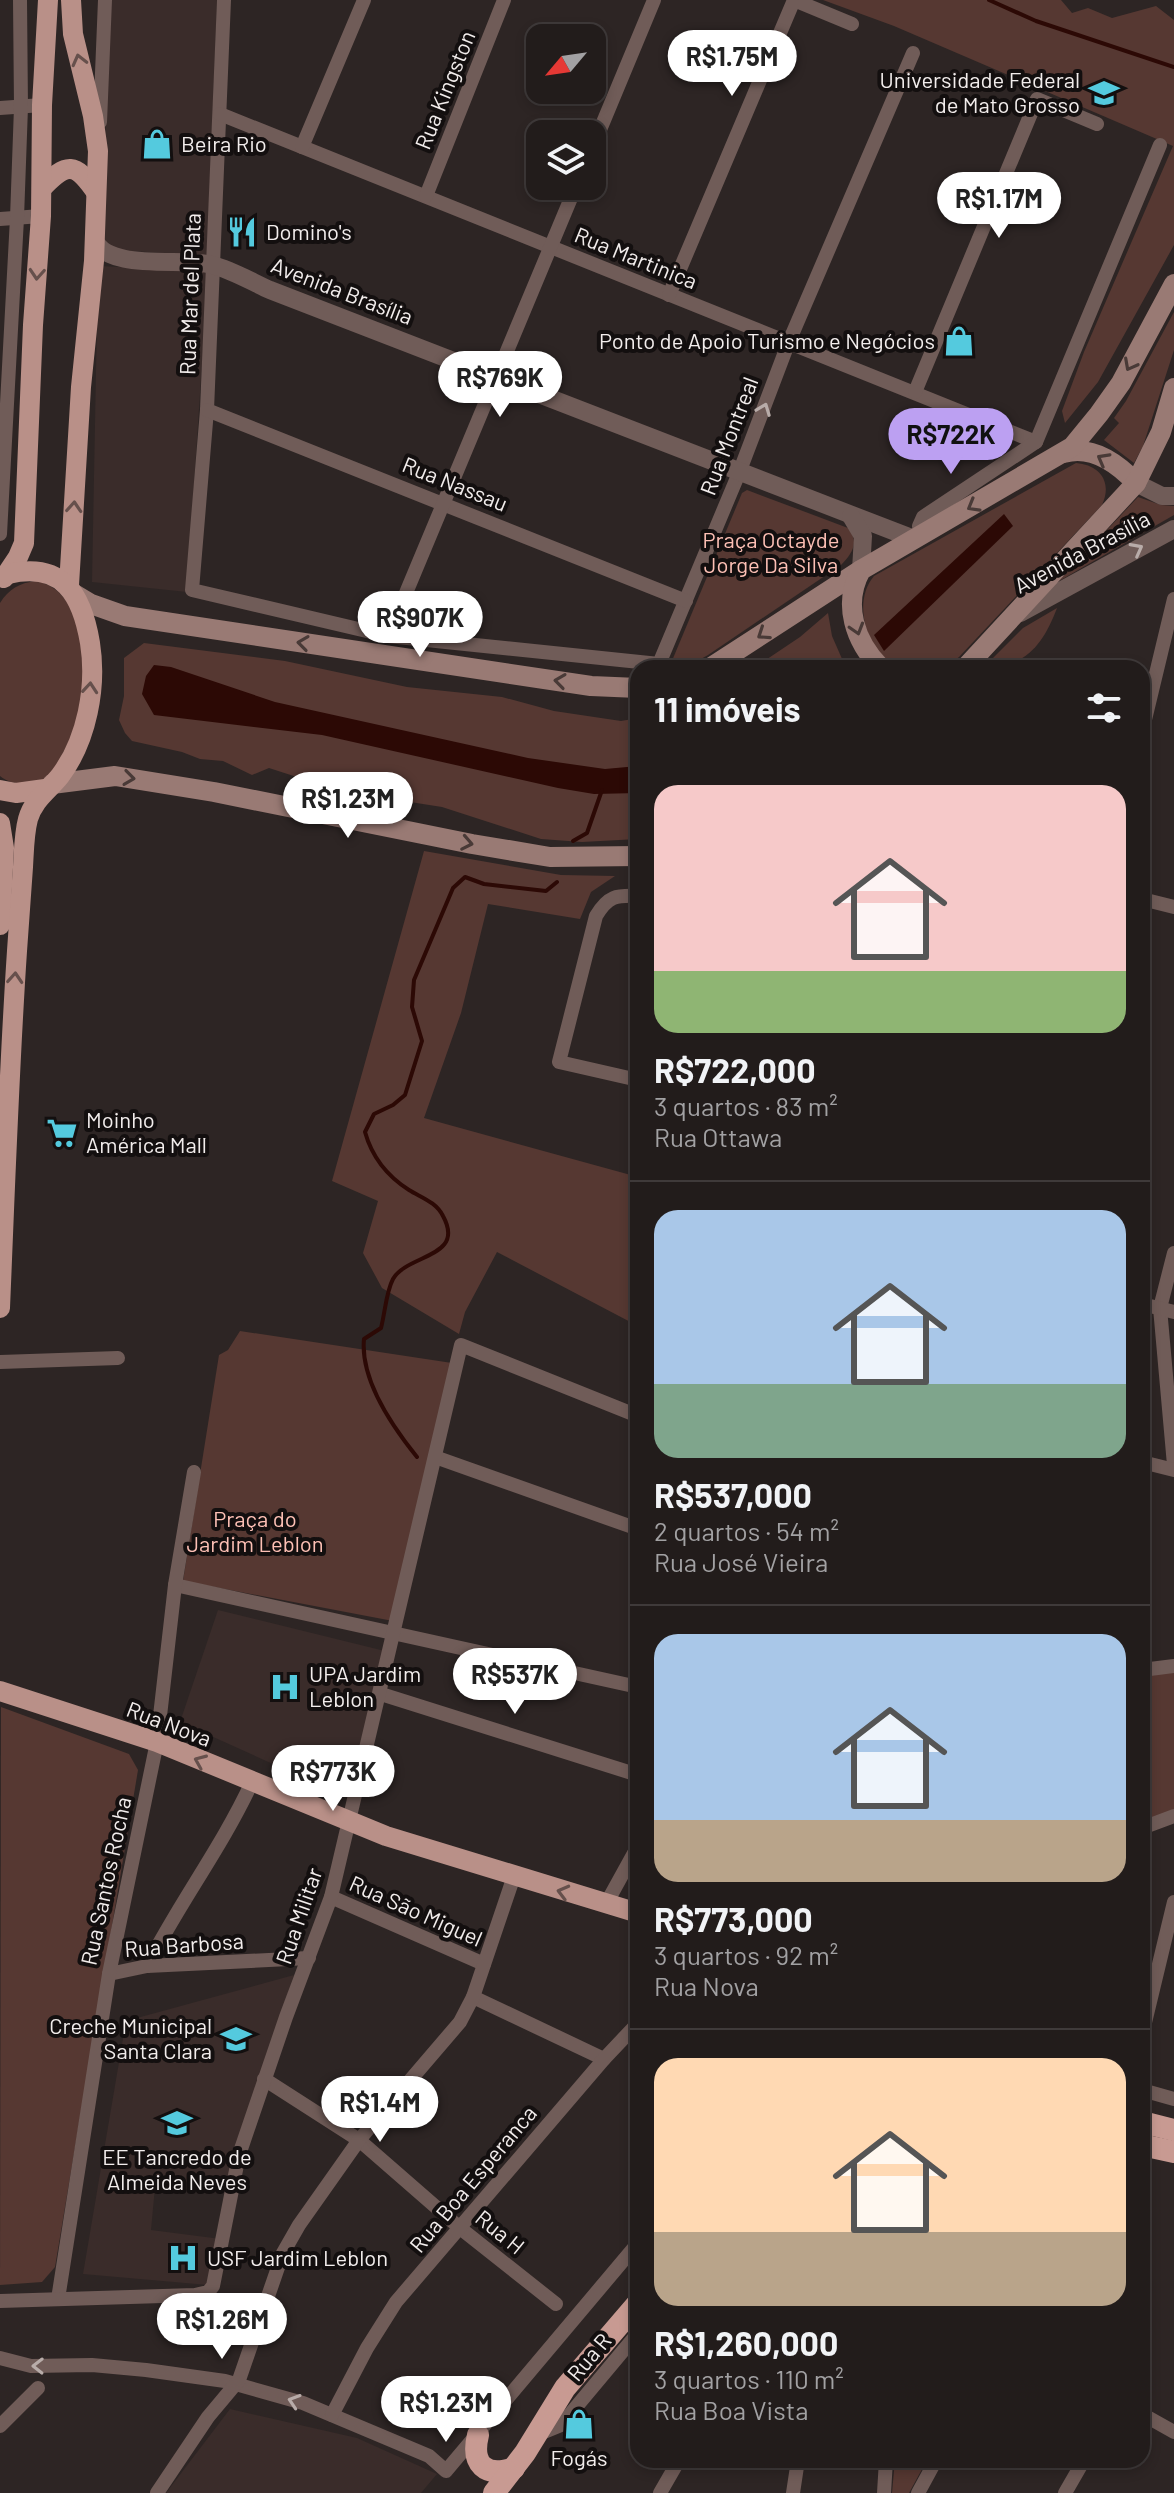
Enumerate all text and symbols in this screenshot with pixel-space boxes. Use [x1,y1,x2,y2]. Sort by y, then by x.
north arrow [526,24,606,104]
map controls [526,24,606,200]
street label: Rua Kingston [409,27,480,153]
pin: R$1.75M [658,30,806,98]
text: R$1.75M [686,40,778,71]
one-way arrow [72,53,89,67]
place label: Universidade Federal de Mato Grosso [880,66,1080,117]
school or university icon: Universidade Federal de Mato Grosso [1087,76,1121,110]
button: layers [526,120,606,200]
shop icon: Beira Rio [140,127,174,161]
place label: Beira Rio [181,130,267,156]
pin: R$1.17M [925,172,1073,240]
text: R$1.17M [955,182,1043,213]
street label: Rua Mar del Plata [173,213,205,375]
restaurant icon: Domino's [225,215,259,249]
place label: Domino's [266,218,352,244]
street label: Rua Martinica [571,221,701,293]
street label: Avenida Brasília [268,251,417,329]
one-way arrow [29,268,46,281]
shop icon: Ponto de Apoio Turismo e Negócios [942,324,976,358]
place label: Ponto de Apoio Turismo e Negócios [599,327,935,353]
pin: R$769K [435,351,565,419]
one-way arrow [1125,357,1140,372]
text: R$769K [456,361,544,392]
street label: Rua Montreal [694,373,762,498]
one-way arrow [754,403,771,417]
pin: R$722K [886,408,1016,476]
text: R$722K [906,418,996,449]
street label: Rua Nassau [399,450,512,516]
one-way arrow [1097,453,1111,468]
one-way arrow [967,496,982,512]
one-way arrow [65,500,82,513]
street label: Avenida Brasília [1009,504,1154,598]
park label: Praça Octayde Jorge Da Silva [702,526,840,577]
one-way arrow [1128,544,1143,559]
pin: R$907K [355,591,485,659]
text: R$907K [376,601,464,632]
one-way arrow [848,622,864,636]
one-way arrow [757,624,772,639]
one-way arrow [296,635,310,652]
one-way arrow [554,673,567,690]
one-way arrow [81,681,98,694]
icon: filters [1082,686,1126,730]
text: 11 imóveis [654,688,801,729]
one-way arrow [123,769,136,786]
pin: R$1.23M [274,772,422,840]
text: R$1.23M [301,782,395,813]
one-way arrow [461,833,474,850]
icon: home [818,837,962,981]
one-way arrow [6,971,23,984]
text: R$722,000 [654,1049,816,1090]
text: 3 quartos · 83 m² [654,1090,838,1121]
place label: Moinho América Mall [86,1106,207,1157]
supermarket icon: Moinho América Mall [45,1116,79,1150]
text: Rua Ottawa [654,1121,782,1152]
icon: home [818,1262,962,1406]
text: R$537,000 [654,1474,812,1515]
park label: Praça do Jardim Leblon [186,1505,324,1556]
text: 2 quartos · 54 m² [654,1515,839,1546]
text: Rua José Vieira [654,1546,828,1577]
pin: R$537K [450,1648,580,1716]
text: R$537K [471,1658,559,1689]
place label: UPA Jardim Leblon [309,1660,421,1711]
hospital icon: UPA Jardim Leblon [268,1670,302,1704]
icon: home [818,1686,962,1830]
street label: Rua Nova [123,1695,215,1751]
pin: R$773K [268,1745,398,1813]
one-way arrow [194,1754,209,1770]
text: R$773K [290,1755,376,1786]
street label: Rua Santos Rocha [74,1794,136,1967]
street label: Rua Militar [269,1864,327,1967]
street label: Rua São Miguel [346,1869,487,1951]
one-way arrow [556,1885,570,1901]
text: R$773,000 [654,1898,813,1939]
street label: Rua Barbosa [123,1927,244,1961]
text: 3 quartos · 92 m² [654,1939,838,1970]
text: Rua Nova [654,1970,759,2001]
place label: Creche Municipal Santa Clara [49,2012,212,2063]
school or university icon: Creche Municipal Santa Clara [219,2022,253,2056]
pin: R$1.4M [315,2076,445,2144]
text: R$1.4M [339,2086,421,2117]
street label: Rua Boa Esperanca [403,2100,541,2257]
school or university icon: EE Tancredo de Almeida Neves [160,2106,194,2140]
icon: home [818,2110,962,2254]
place label: EE Tancredo de Almeida Neves [102,2143,252,2194]
street label: Rua H [471,2204,530,2259]
hospital icon: USF Jardim Leblon [166,2241,200,2275]
place label: USF Jardim Leblon [207,2244,388,2270]
pin: R$1.26M [148,2293,296,2361]
text: R$1.26M [175,2303,269,2334]
text: R$1,260,000 [654,2322,838,2363]
street label: Rua R [561,2327,616,2386]
one-way arrow [31,2357,44,2374]
text: 3 quartos · 110 m² [654,2363,844,2394]
pin: R$1.23M [372,2376,520,2444]
text: R$1.23M [399,2386,493,2417]
one-way arrow [288,2394,302,2410]
text: Rua Boa Vista [654,2394,808,2425]
shop icon: Fogás [562,2407,596,2441]
place label: Fogás [550,2444,608,2470]

